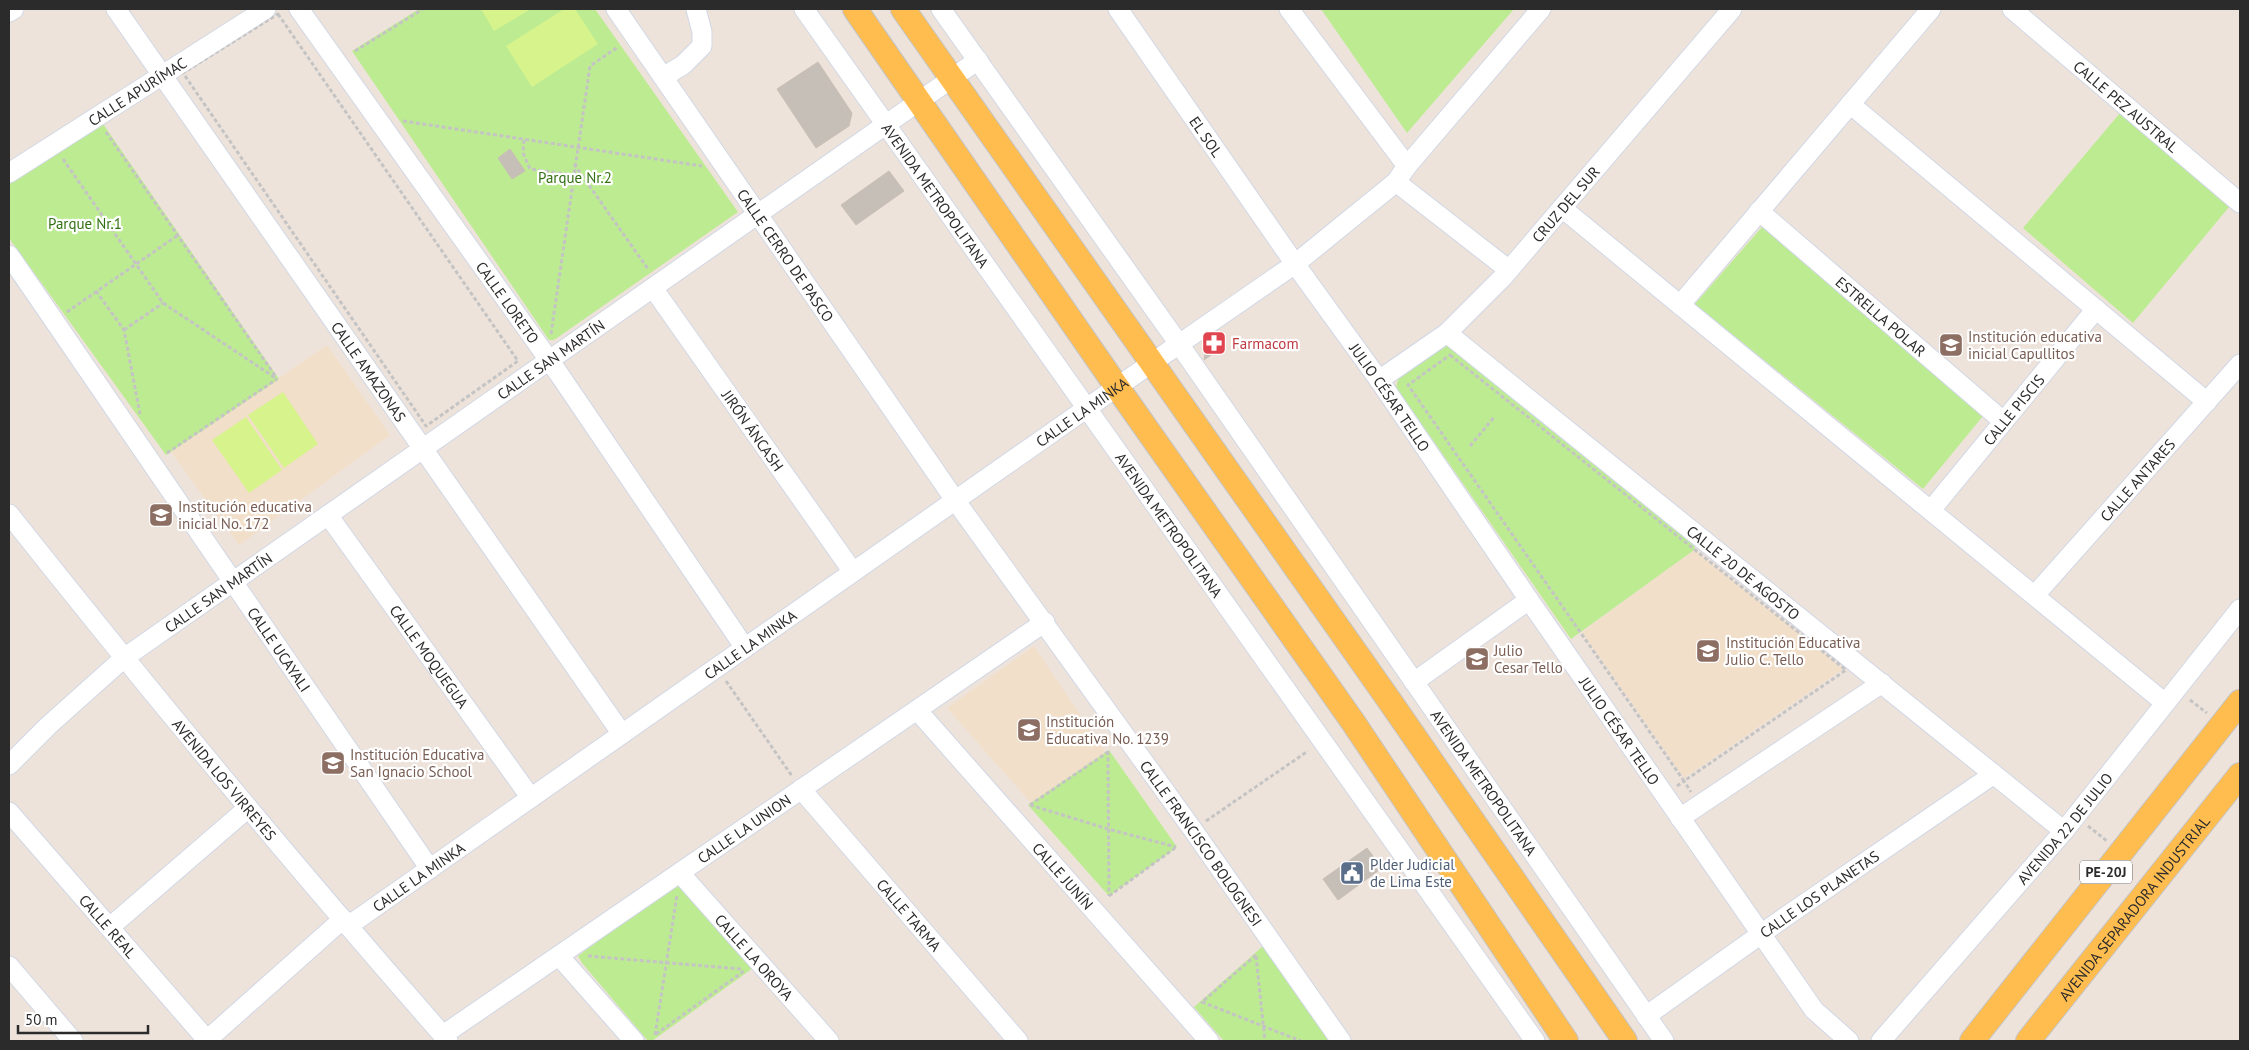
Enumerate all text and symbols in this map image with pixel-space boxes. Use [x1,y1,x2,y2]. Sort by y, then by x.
street label: CALLE APURÍMAC [84,53,190,130]
street label: CALLE PEZ AUSTRAL [2070,56,2183,156]
street label: EL SOL [1186,112,1227,161]
street label: AVENIDA METROPOLITANA [878,119,994,271]
street label: CRUZ DEL SUR [1528,162,1603,246]
park label: Parque Nr.2 [538,168,612,187]
street label: CALLE CERRO DE PASCO [733,185,838,325]
park label: Parque Nr.1 [48,214,122,233]
street label: CALLE LORETO [472,257,544,347]
street label: ESTRELLA POLAR [1832,272,1930,360]
street label: CALLE SAN MARTÍN [493,315,608,403]
street label: CALLE AMAZONAS [327,318,411,425]
place label: Institución educativa inicial Capullitos [1968,327,2102,363]
pharmacy icon: Farmacom [1201,330,1227,356]
school or university icon: Institución educativa inicial Capullitos [1938,332,1964,358]
place label: Farmacom [1232,334,1299,353]
street label: JULIO CÉSAR TELLO [1345,338,1434,455]
street label: CALLE PISCIS [1979,370,2048,449]
street label: CALLE LA MINKA [1032,373,1132,451]
street label: JIRÓN ÁNCASH [718,385,788,474]
street label: CALLE ANTARES [2096,435,2179,525]
street label: AVENIDA METROPOLITANA [1112,449,1227,601]
place label: Institución educativa inicial No. 172 [178,497,312,533]
school or university icon: Institución educativa inicial No. 172 [148,502,174,528]
street label: CALLE 20 DE AGOSTO [1683,521,1804,624]
street label: CALLE SAN MARTÍN [161,548,276,636]
street label: CALLE MOQUEGUA [386,601,473,712]
street label: CALLE UCAYALI [244,603,315,695]
street label: CALLE LA MINKA [700,605,800,683]
place label: Institución Educativa Julio C. Tello [1725,633,1860,669]
school or university icon: Institución Educativa Julio C. Tello [1695,638,1721,664]
place label: Julio Cesar Tello [1493,641,1563,677]
school or university icon: Julio Cesar Tello [1464,646,1490,672]
street label: JULIO CÉSAR TELLO [1575,672,1664,788]
street label: AVENIDA METROPOLITANA [1427,706,1541,859]
place label: Institución Educativa No. 1239 [1046,712,1169,748]
street label: AVENIDA LOS VIRREYES [169,715,281,844]
school or university icon: Institución Educativa No. 1239 [1016,717,1042,743]
place label: Institución Educativa San Ignacio School [350,745,484,781]
school or university icon: Institución Educativa San Ignacio School [320,750,346,776]
street label: CALLE FRANCISCO BOLOGNESI [1136,756,1267,930]
street label: AVENIDA 22 DE JULIO [2013,768,2116,888]
street label: CALLE LA UNION [694,790,794,867]
street label: AVENIDA SEPARADORA INDUSTRIAL [2054,811,2214,1004]
street label: CALLE LA MINKA [369,838,468,916]
street label: CALLE JUNÍN [1029,838,1098,913]
street label: CALLE LOS PLANETAS [1756,846,1883,942]
place label: Plder Judicial de Lima Este [1370,855,1455,891]
public building icon: Plder Judicial de Lima Este [1339,860,1365,886]
road number: PE-20J [2080,860,2132,884]
street label: CALLE TARMA [873,875,946,955]
street label: CALLE REAL [75,890,141,962]
street label: CALLE LA OROYA [711,910,798,1004]
scale bar [18,1002,148,1034]
text: 50 m [25,1010,58,1029]

